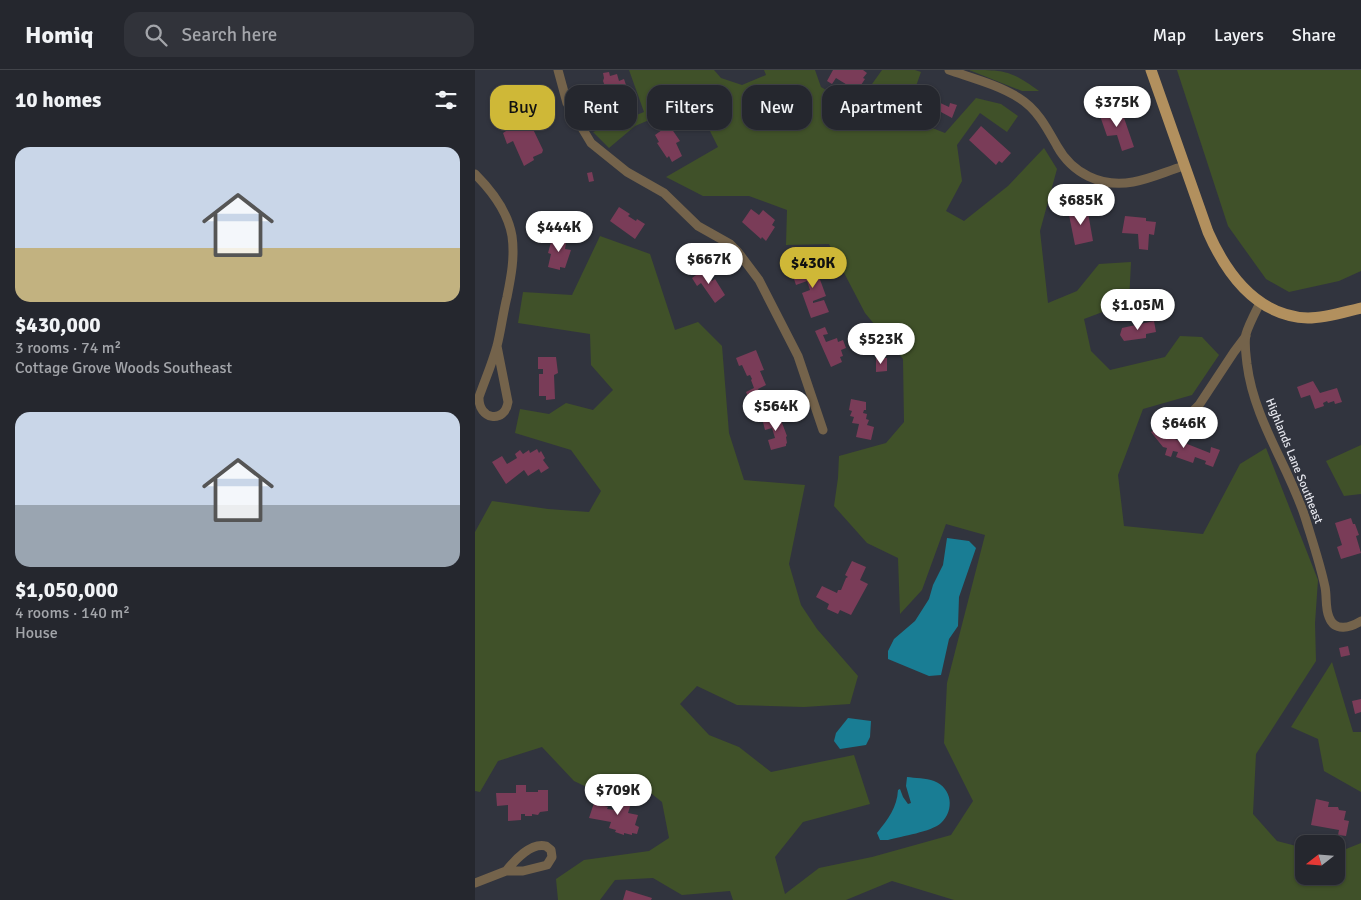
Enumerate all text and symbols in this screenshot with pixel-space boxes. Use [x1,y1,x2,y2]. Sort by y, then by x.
search box [124,12,474,57]
text: Homiq [25,20,94,50]
icon: search [142,21,170,49]
text: Search here [182,23,277,47]
text: Map [1153,24,1186,46]
text: Layers [1214,24,1264,46]
text: Share [1292,24,1336,46]
chip: Buy [490,85,555,130]
chip: Rent [565,85,637,130]
chip: Filters [647,85,732,130]
chip: New [742,85,812,130]
chip: Apartment [822,85,940,130]
pin: $375K [1082,85,1152,128]
icon: filters [432,86,460,114]
text: 10 homes [15,87,101,113]
text: $375K [1095,92,1139,112]
icon: home [193,180,283,270]
pin: $685K [1046,184,1116,226]
text: $685K [1059,190,1103,210]
pin: $444K [524,210,594,253]
text: $444K [537,217,581,237]
pin: $667K [674,242,744,285]
pin: $430K [778,246,848,289]
text: $667K [687,249,731,269]
text: $430K [791,253,835,273]
pin: $1.05M [1097,288,1179,331]
text: $1.05M [1112,295,1164,315]
text: $430,000 [15,312,101,338]
pin: $523K [846,322,916,365]
text: $523K [859,329,903,349]
text: 3 rooms · 74 m² [15,338,121,358]
text: Cottage Grove Woods Southeast [15,358,232,378]
pin: $564K [741,390,811,432]
text: $564K [754,396,798,416]
street label: Highlands Lane Southeast [1262,396,1326,526]
pin: $646K [1149,406,1219,449]
text: $646K [1162,413,1206,433]
icon: home [193,445,283,535]
text: $1,050,000 [15,577,118,603]
text: 4 rooms · 140 m² [15,603,130,623]
text: House [15,623,58,643]
pin: $709K [583,774,653,816]
text: $709K [596,780,640,800]
north arrow [1295,835,1345,885]
map controls [1295,835,1345,885]

